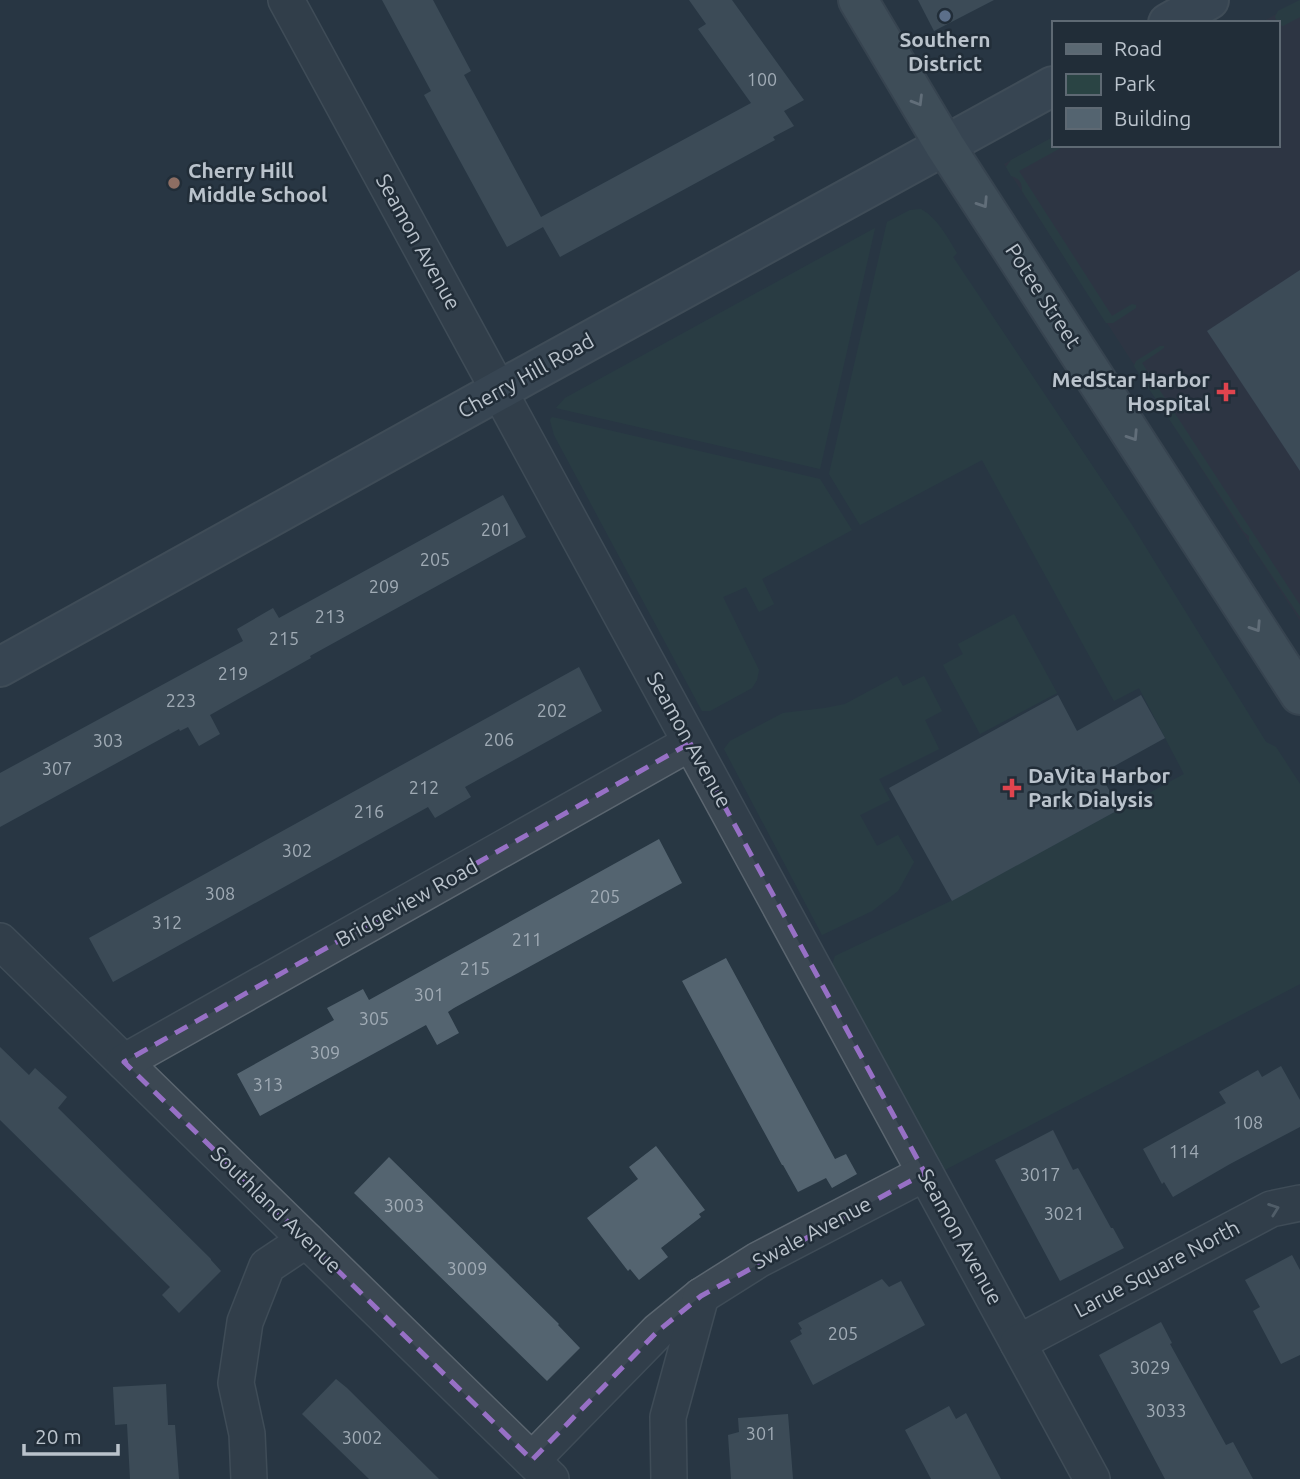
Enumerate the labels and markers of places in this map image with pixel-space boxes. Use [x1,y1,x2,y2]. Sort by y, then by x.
marker: Southern District [937,8,953,24]
place label: Southern District [899,27,991,75]
place label: Cherry Hill Middle School [188,158,327,206]
marker: Cherry Hill Middle School [166,175,182,191]
place label: MedStar Harbor Hospital [1052,367,1210,415]
marker: MedStar Harbor Hospital [1216,382,1236,402]
place label: DaVita Harbor Park Dialysis [1028,763,1171,811]
marker: DaVita Harbor Park Dialysis [1002,778,1022,798]

